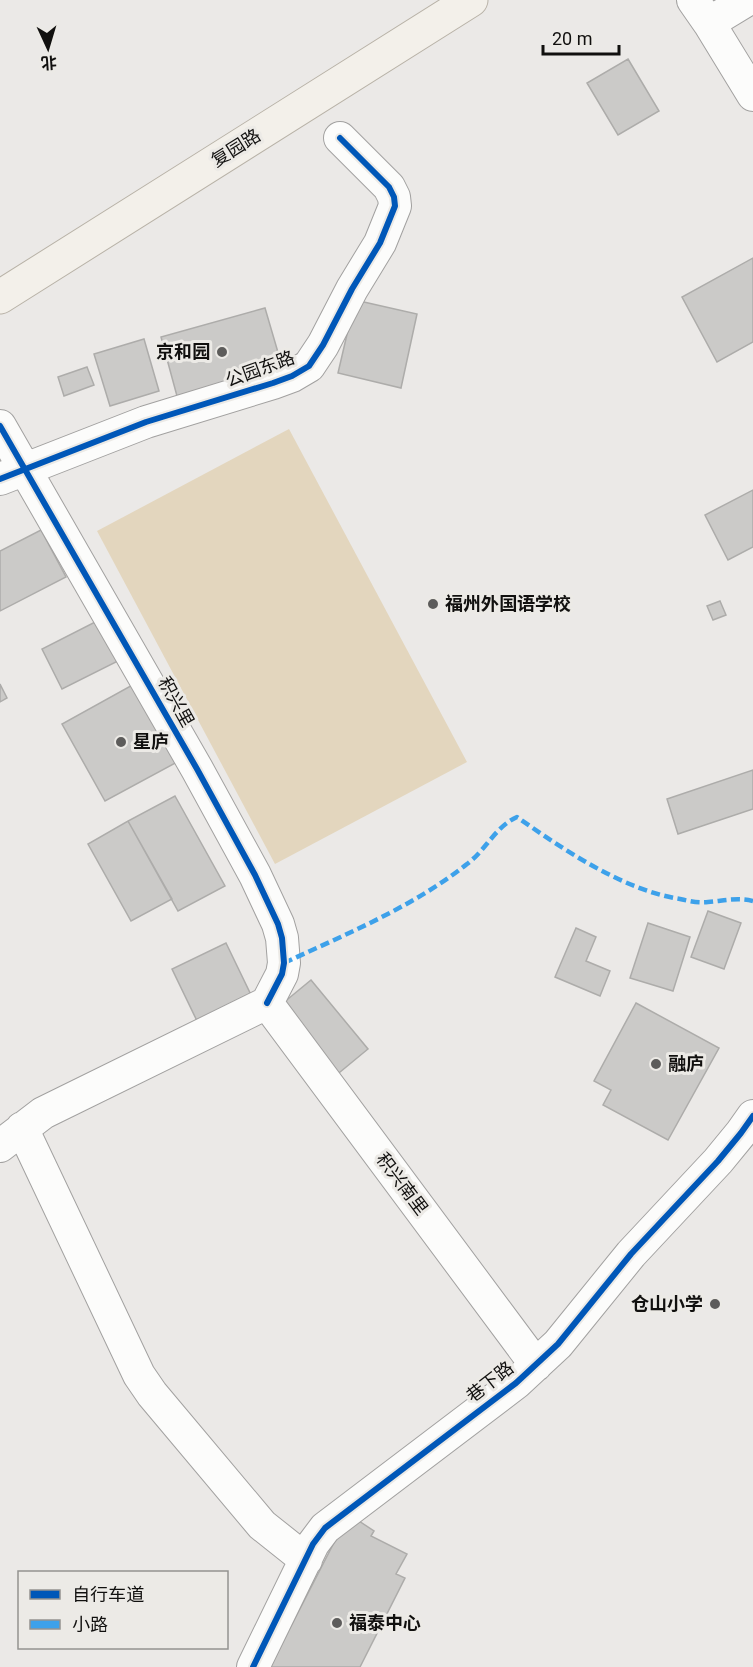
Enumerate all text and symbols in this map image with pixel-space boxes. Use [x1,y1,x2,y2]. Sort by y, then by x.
north arrow [18,18,78,78]
scale bar [543,18,620,56]
text: 20 m [552,28,592,49]
text: 北 [40,52,58,73]
street label: 复园路 [207,124,264,171]
place label: 京和园 [156,341,210,362]
marker: 京和园 [215,345,229,359]
street label: 公园东路 [222,346,297,391]
place label: 福州外国语学校 [445,593,571,614]
marker: 福州外国语学校 [426,597,440,611]
street label: 积兴里 [154,673,199,730]
place label: 星庐 [133,731,169,752]
marker: 星庐 [114,735,128,749]
place label: 融庐 [668,1053,704,1074]
marker: 融庐 [649,1057,663,1071]
street label: 积兴南里 [372,1149,432,1219]
place label: 仓山小学 [631,1293,703,1314]
marker: 仓山小学 [708,1297,722,1311]
street label: 巷下路 [462,1357,517,1407]
legend [18,1571,228,1649]
text: 自行车道 [72,1584,144,1605]
place label: 福泰中心 [349,1612,421,1633]
text: 小路 [72,1614,108,1635]
marker: 福泰中心 [330,1616,344,1630]

